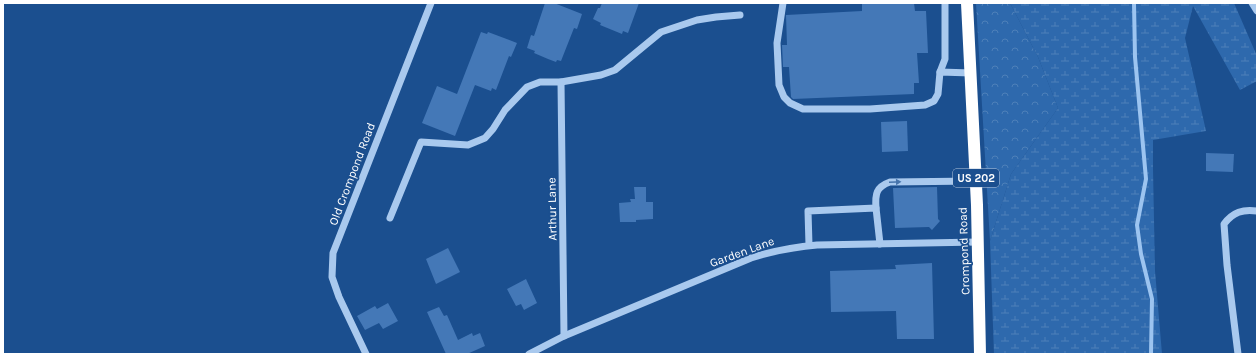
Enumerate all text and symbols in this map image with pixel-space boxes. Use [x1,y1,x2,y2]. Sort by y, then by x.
street label: Old Crompond Road [326,121,378,227]
road number: US 202 [953,169,999,187]
street label: Arthur Lane [544,177,560,241]
one-way arrow [889,179,902,185]
street label: Crompond Road [955,207,973,295]
street label: Garden Lane [708,234,776,270]

